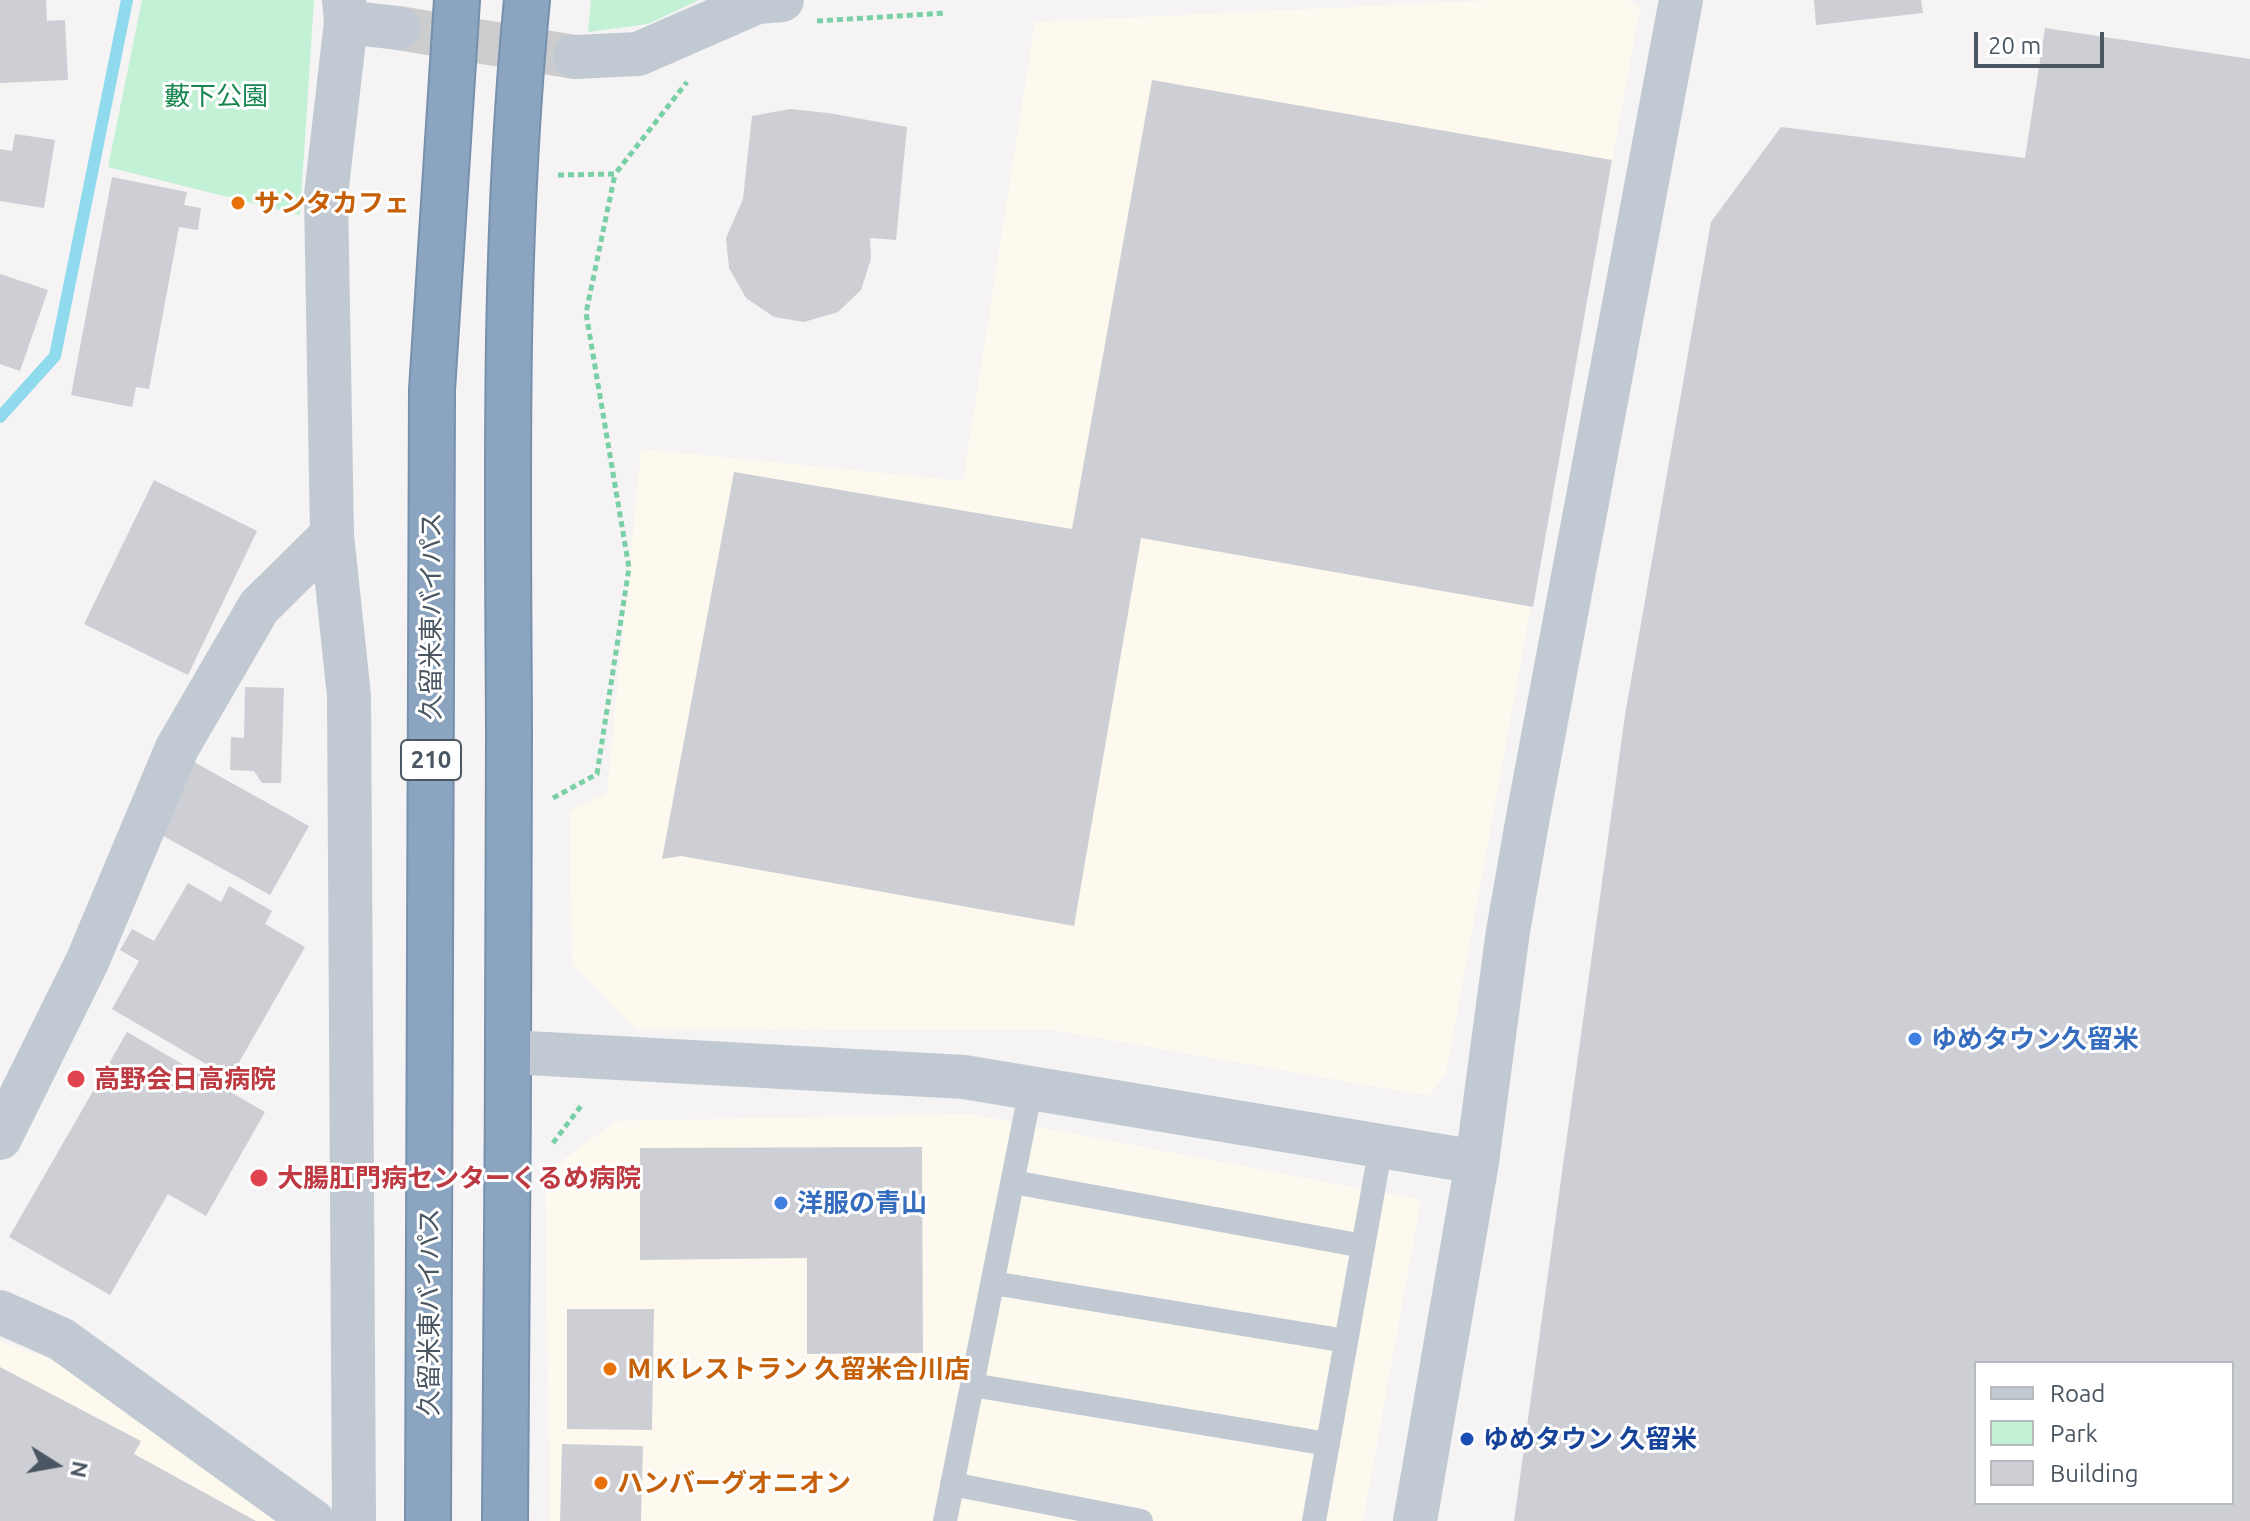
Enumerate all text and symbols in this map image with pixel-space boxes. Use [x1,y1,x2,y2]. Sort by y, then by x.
scale bar [1978,16,2108,66]
text: 20 m [1988,32,2041,59]
park label: 藪下公園 [164,80,268,112]
place label: サンタカフェ [254,187,410,219]
marker: サンタカフェ [229,194,247,212]
street label: 久留米東バイパス [415,512,447,720]
road number: 210 [401,740,461,780]
place label: ゆめタウン久留米 [1931,1023,2139,1055]
marker: ゆめタウン久留米 [1906,1030,1924,1048]
place label: 高野会日高病院 [94,1063,276,1095]
marker: 高野会日高病院 [65,1068,87,1090]
place label: 大腸肛門病センターくるめ病院 [277,1162,641,1194]
marker: 大腸肛門病センターくるめ病院 [248,1167,270,1189]
place label: 洋服の青山 [797,1187,927,1219]
marker: 洋服の青山 [772,1194,790,1212]
street label: 久留米東バイパス [413,1208,445,1416]
place label: ＭＫレストラン 久留米合川店 [626,1353,970,1385]
marker: ＭＫレストラン 久留米合川店 [601,1360,619,1378]
legend [1974,1361,2234,1505]
text: Road [2050,1380,2105,1407]
text: Park [2050,1420,2098,1447]
place label: ゆめタウン 久留米 [1483,1423,1697,1455]
north arrow [16,1425,96,1505]
marker: ゆめタウン 久留米 [1458,1430,1476,1448]
text: N [66,1459,94,1480]
text: Building [2050,1460,2138,1487]
place label: ハンバーグオニオン [617,1467,851,1499]
marker: ハンバーグオニオン [592,1474,610,1492]

